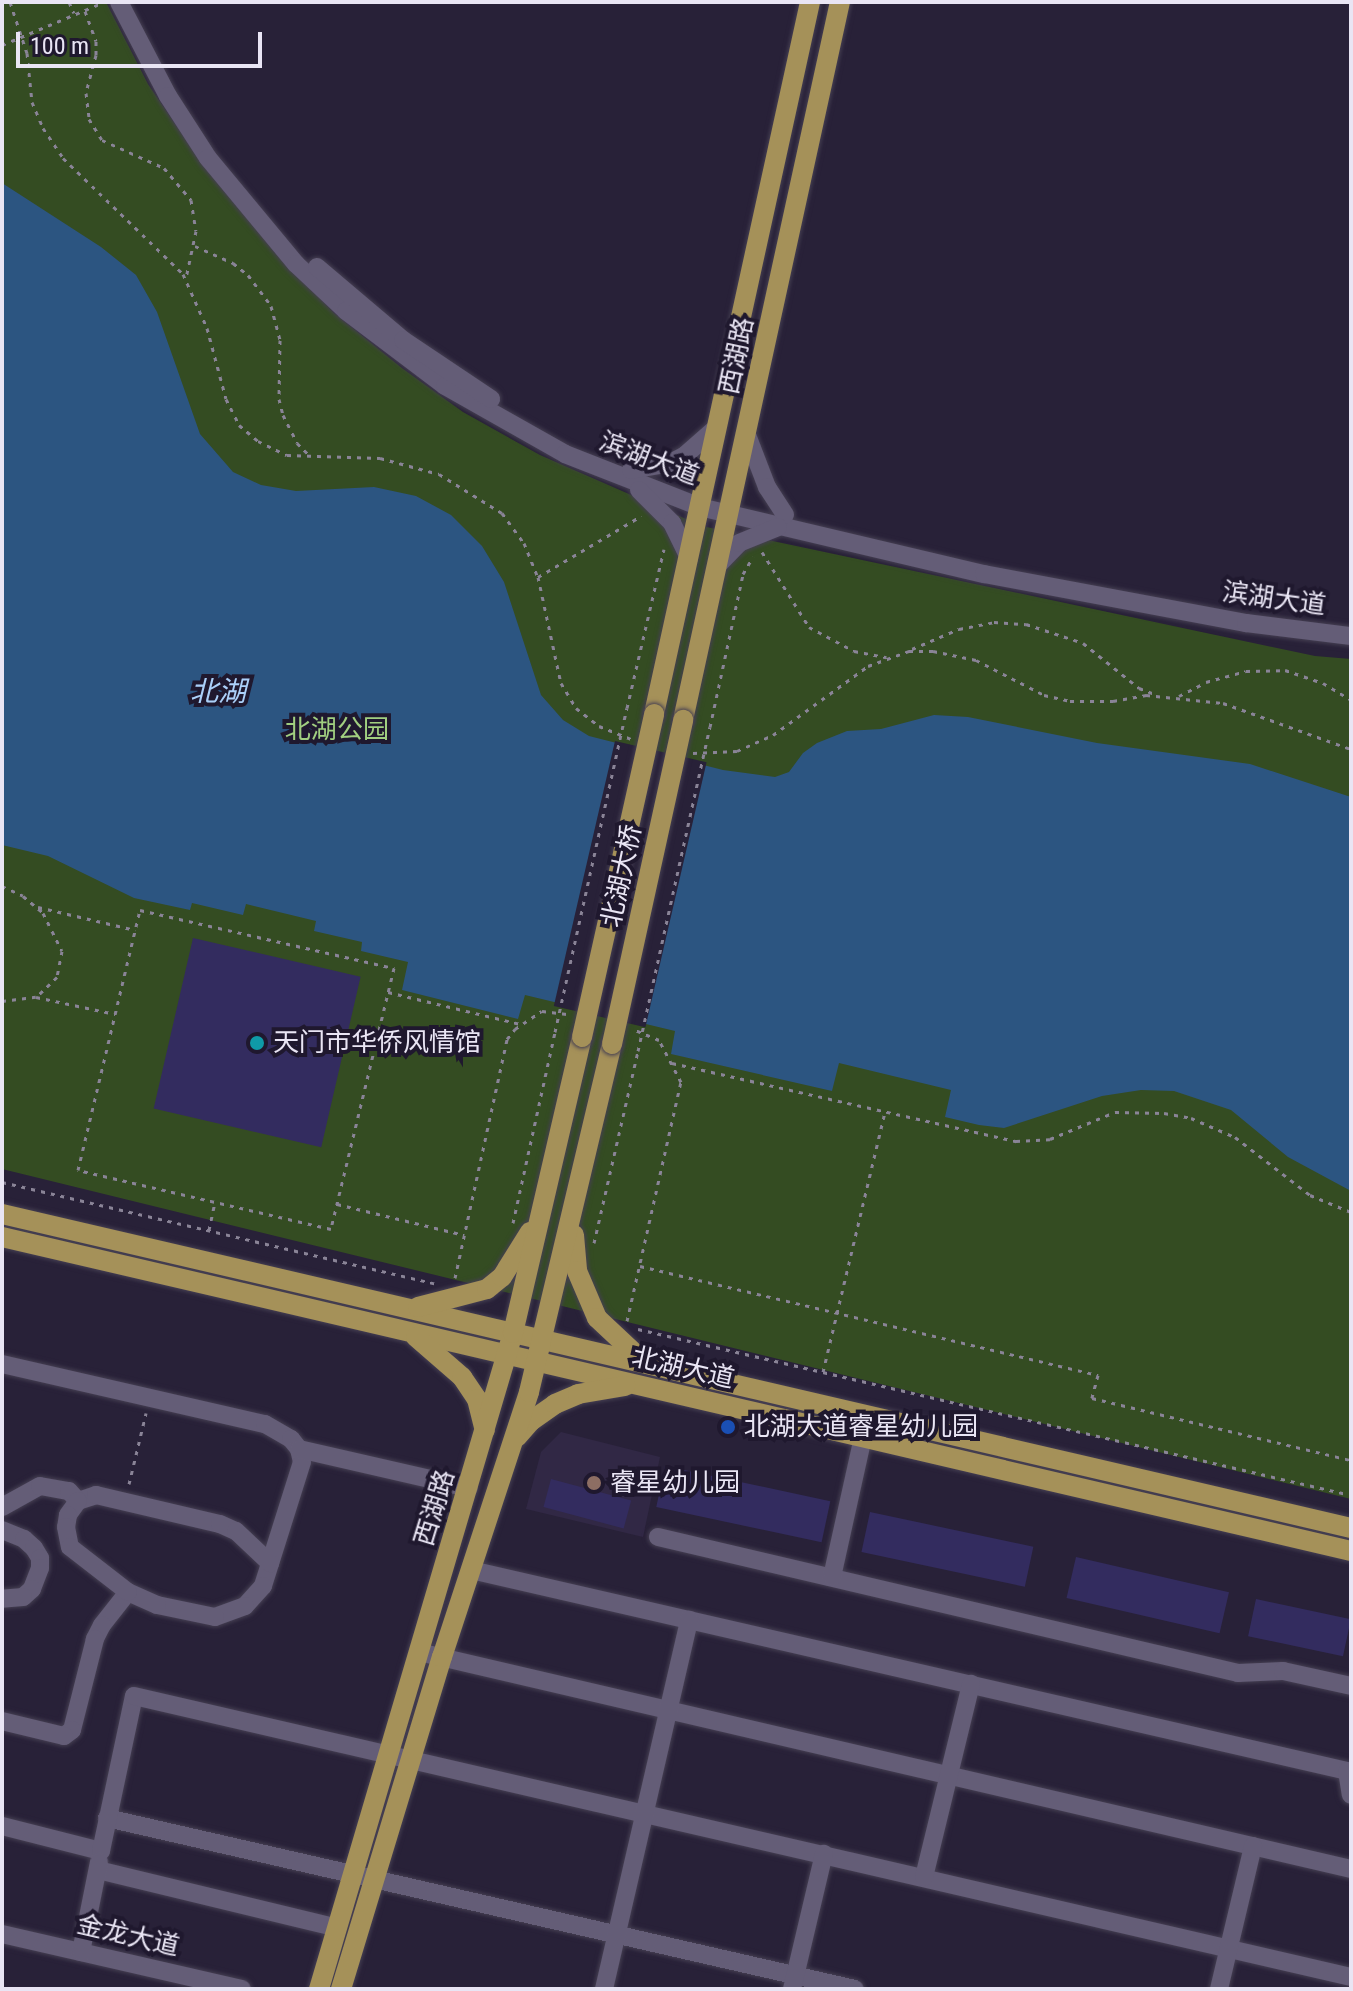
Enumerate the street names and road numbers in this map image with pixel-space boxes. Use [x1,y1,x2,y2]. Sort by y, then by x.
street label: 西湖路 [714,315,760,397]
street label: 滨湖大道 [595,426,703,492]
street label: 滨湖大道 [1220,576,1328,622]
street label: 北湖大桥 [596,822,648,930]
street label: 北湖大道 [629,1341,737,1395]
street label: 西湖路 [409,1466,461,1550]
street label: 金龙大道 [74,1909,182,1963]

